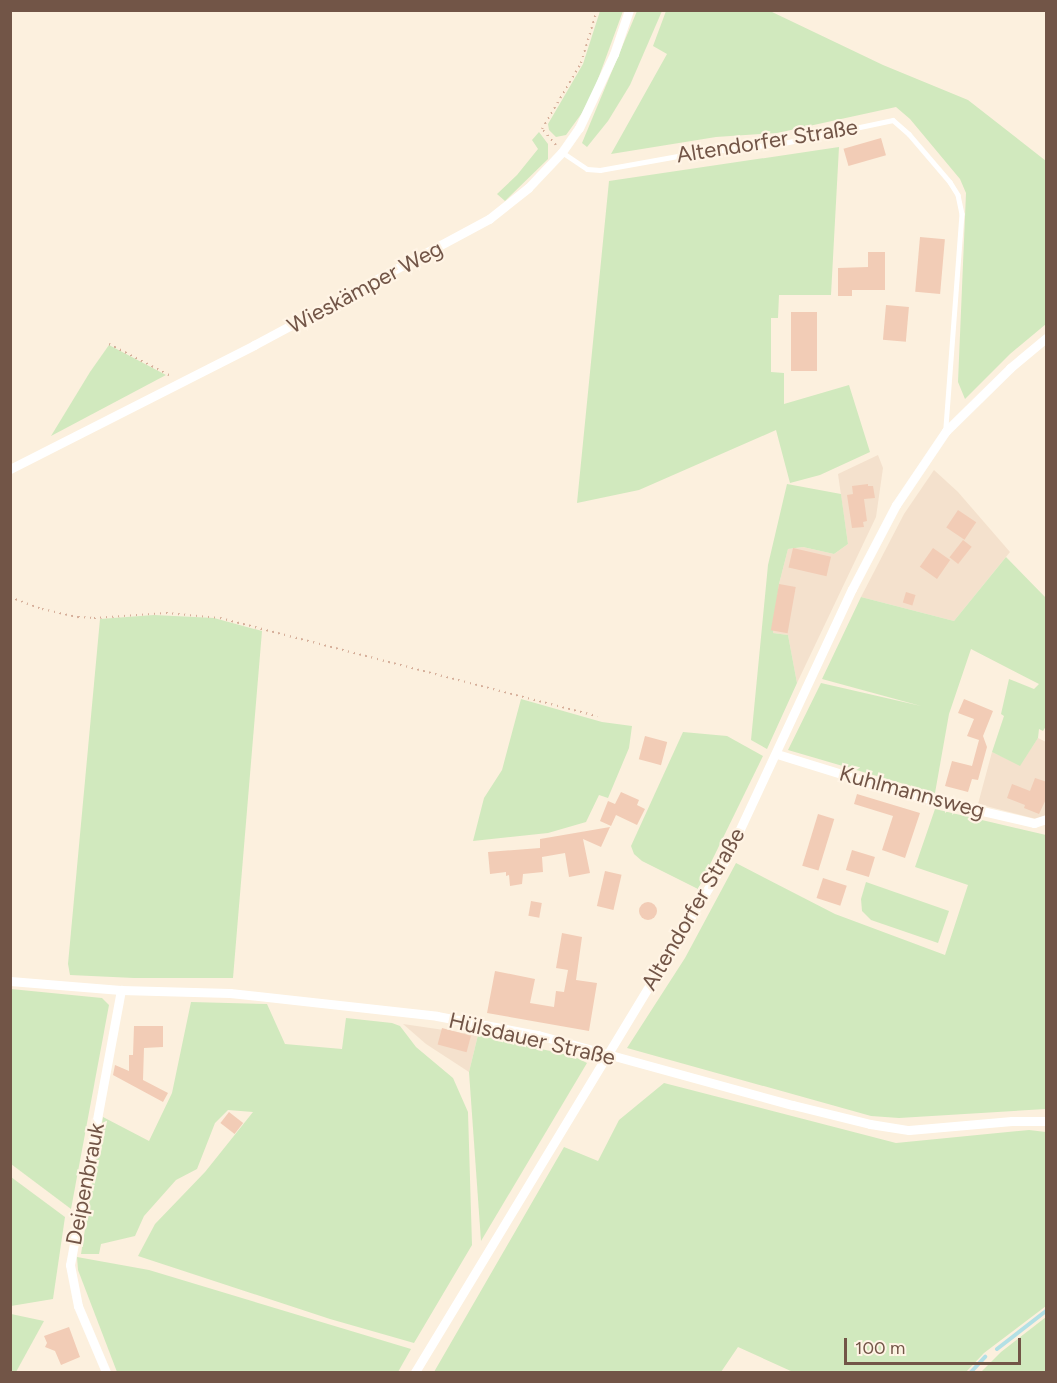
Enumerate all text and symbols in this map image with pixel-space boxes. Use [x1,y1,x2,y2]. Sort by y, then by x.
street label: Altendorfer Straße [674,114,860,168]
street label: Wieskämper Weg [283,235,447,339]
street label: Kuhlmannsweg [836,760,988,824]
street label: Altendorfer Straße [636,823,750,995]
street label: Hülsdauer Straße [446,1007,618,1071]
street label: Deipenbrauk [60,1121,110,1247]
scale bar [847,1326,1024,1364]
text: 100 m [855,1337,905,1359]

